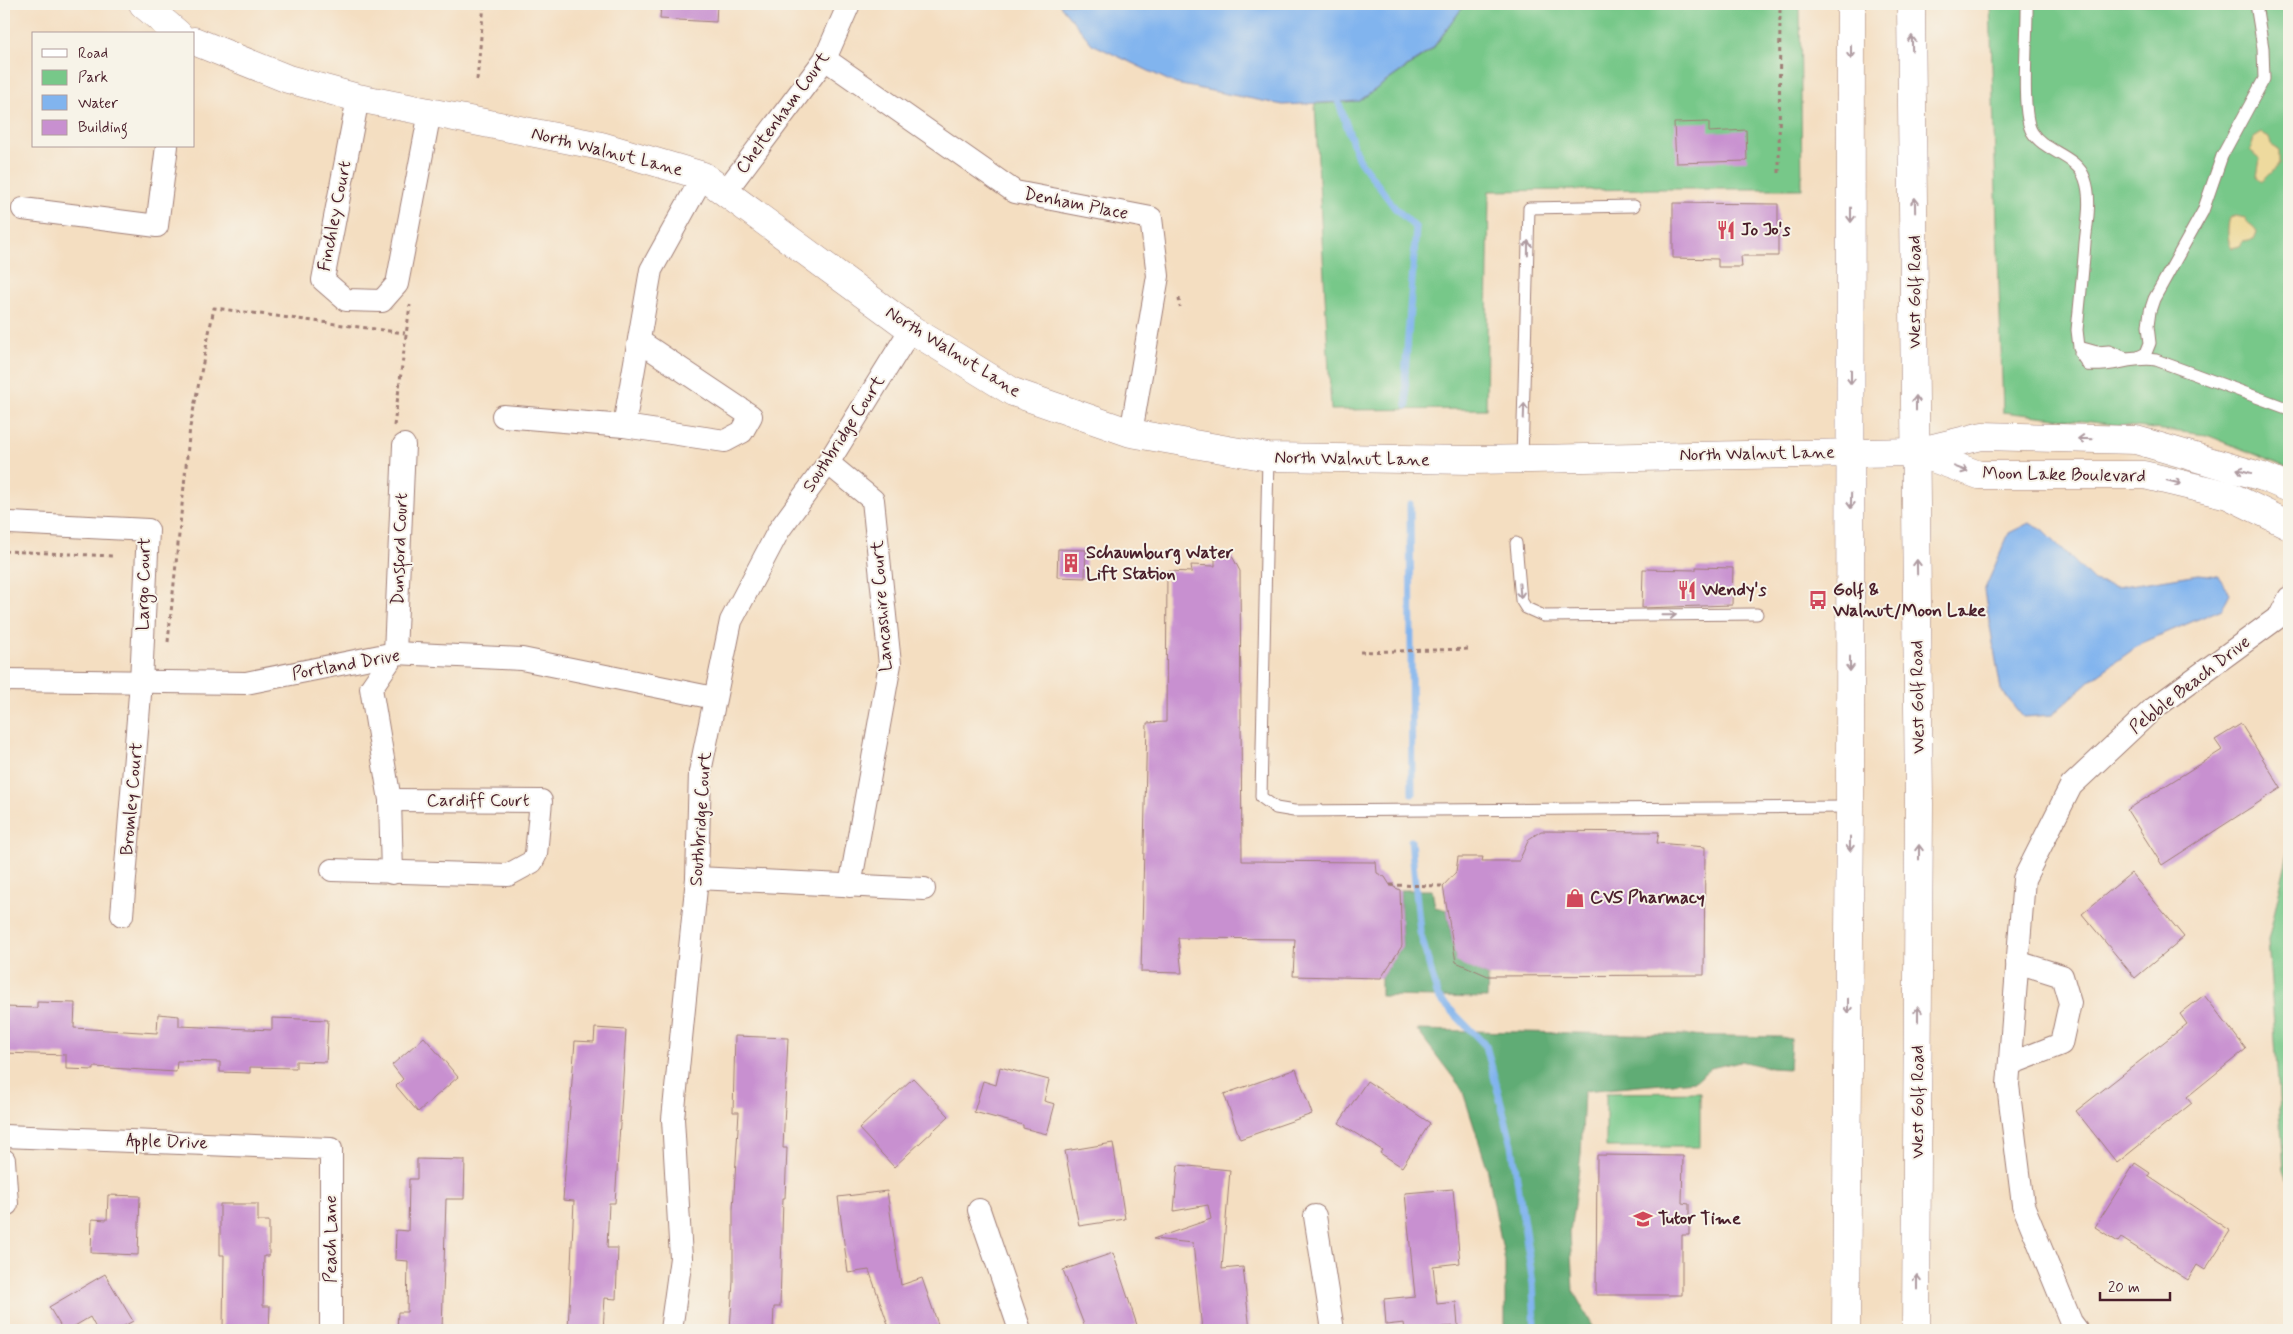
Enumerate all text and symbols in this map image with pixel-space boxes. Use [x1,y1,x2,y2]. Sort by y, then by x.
legend [32,32,195,148]
one-way arrow [1907,35,1917,52]
text: Road [78,44,108,64]
one-way arrow [1846,44,1856,60]
street label: Cheltenham Court [731,47,836,179]
text: Park [78,68,108,88]
text: Water [78,94,118,114]
text: Building [78,118,128,139]
street label: North Walnut Lane [529,122,685,182]
street label: Finchley Court [313,158,358,273]
street label: Denham Place [1022,182,1130,226]
one-way arrow [1910,198,1919,214]
one-way arrow [1846,206,1856,223]
place label: Jo Jo's [1741,218,1790,242]
restaurant icon: Jo Jo's [1715,219,1737,241]
street label: West Golf Road [1903,235,1927,349]
one-way arrow [1523,240,1533,256]
street label: North Walnut Lane [881,301,1025,403]
one-way arrow [1846,369,1856,385]
street label: Southbridge Court [797,371,891,497]
one-way arrow [1911,395,1921,412]
one-way arrow [1519,403,1528,419]
one-way arrow [2078,434,2094,444]
street label: North Walnut Lane [1679,441,1835,467]
street label: North Walnut Lane [1274,446,1430,472]
street label: Moon Lake Boulevard [1982,462,2146,488]
one-way arrow [1953,465,1968,475]
one-way arrow [2236,466,2252,476]
one-way arrow [2166,478,2182,487]
street label: Dunsford Court [386,492,416,606]
one-way arrow [1846,492,1856,509]
street label: Largo Court [131,537,158,631]
street label: Lancashire Court [865,539,899,672]
place label: Schaumburg Water Lift Station [1086,541,1234,586]
building icon: Schaumburg Water Lift Station [1060,552,1082,574]
one-way arrow [1912,559,1922,575]
place label: Wendy's [1701,578,1766,602]
place label: Golf & Walnut/Moon Lake [1832,578,1986,623]
restaurant icon: Wendy's [1676,579,1698,601]
one-way arrow [1516,583,1525,599]
bus stop icon: Golf & Walnut/Moon Lake [1807,589,1829,611]
one-way arrow [1660,610,1676,620]
street label: Pebble Beach Drive [2125,630,2255,740]
street label: West Golf Road [1905,640,1931,754]
street label: Portland Drive [290,644,402,686]
one-way arrow [1845,655,1855,671]
street label: Bromley Court [115,742,149,856]
street label: Southbridge Court [684,751,718,887]
street label: Cardiff Court [427,789,530,813]
one-way arrow [1845,835,1855,851]
one-way arrow [1914,844,1924,860]
place label: CVS Pharmacy [1590,886,1705,910]
shop icon: CVS Pharmacy [1564,887,1586,909]
one-way arrow [1843,998,1853,1014]
one-way arrow [1913,1006,1923,1022]
street label: West Golf Road [1906,1045,1930,1159]
street label: Apple Drive [126,1129,208,1156]
street label: Peach Lane [319,1195,343,1283]
place label: Tutor Time [1658,1207,1741,1231]
school or university icon: Tutor Time [1632,1208,1654,1230]
scale bar [2100,1269,2170,1301]
one-way arrow [1912,1274,1922,1290]
text: 20 m [2108,1278,2140,1298]

